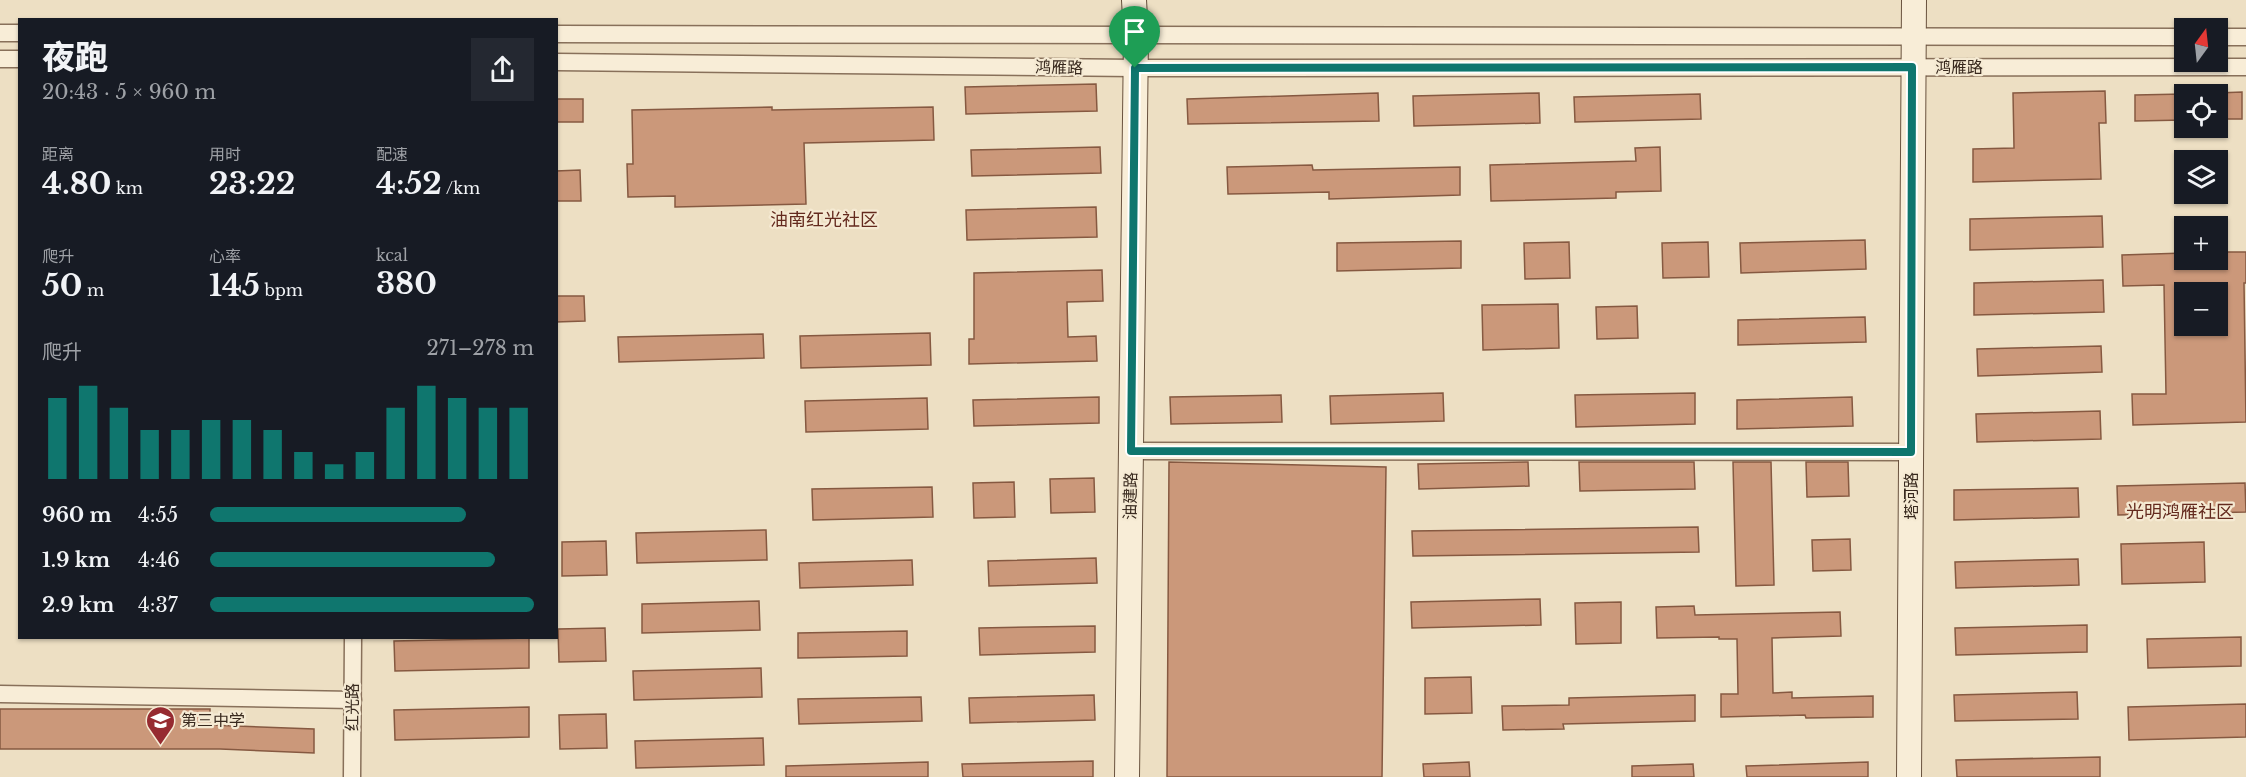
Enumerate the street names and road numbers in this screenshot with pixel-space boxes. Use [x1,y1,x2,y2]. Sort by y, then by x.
street label: 鸿雁路 [1035,57,1083,77]
street label: 鸿雁路 [1935,57,1983,77]
street label: 油建路 [1120,472,1140,520]
street label: 塔河路 [1901,472,1921,520]
street label: 红光路 [342,683,362,731]

